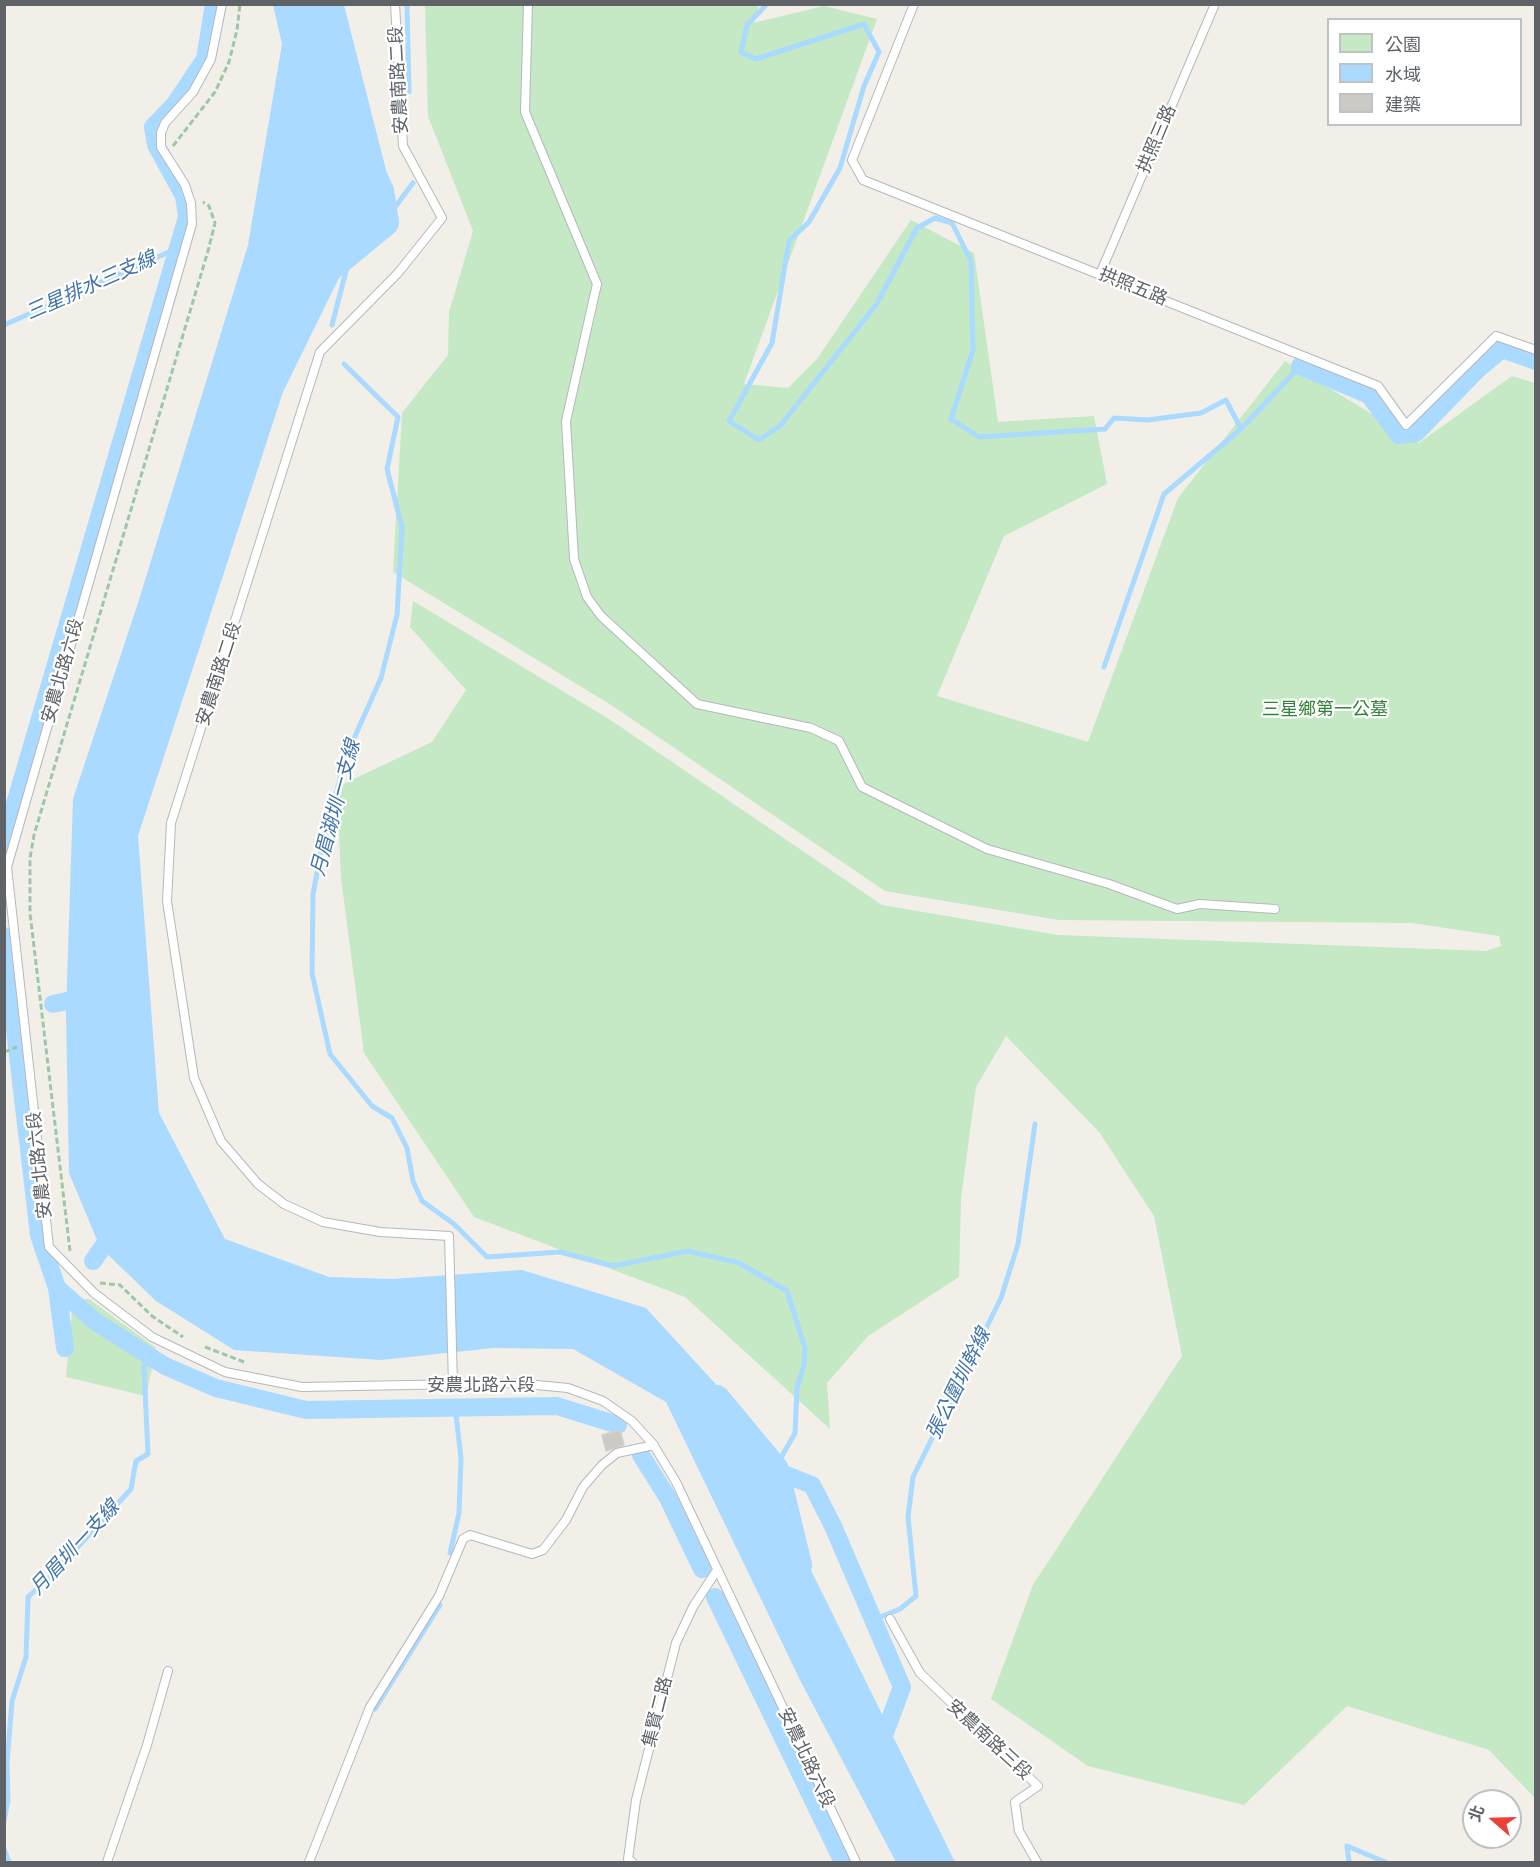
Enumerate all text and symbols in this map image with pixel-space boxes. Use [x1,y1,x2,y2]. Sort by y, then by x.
legend [1327,18,1522,126]
street label: 安農南路二段 [385,26,413,134]
text: 公園 [1385,34,1421,56]
text: 水域 [1385,64,1421,86]
text: 建築 [1385,94,1421,116]
street label: 拱照三路 [1133,102,1181,176]
water label: 三星排水三支線 [22,247,160,325]
street label: 拱照五路 [1096,264,1170,310]
street label: 安農北路六段 [38,616,88,726]
street label: 安農南路二段 [192,619,246,729]
park label: 三星鄉第一公墓 [1262,699,1388,721]
water label: 月眉湖圳一支線 [306,737,366,879]
street label: 安農北路六段 [24,1110,56,1220]
water label: 張公圍圳幹線 [922,1325,996,1443]
street label: 安農北路六段 [427,1375,535,1397]
water label: 月眉圳一支線 [25,1496,125,1600]
street label: 集賢二路 [639,1674,677,1750]
street label: 安農南路三段 [942,1695,1036,1785]
street label: 安農北路六段 [773,1704,839,1812]
north arrow [1462,1789,1522,1849]
text: 北 [1465,1803,1488,1824]

